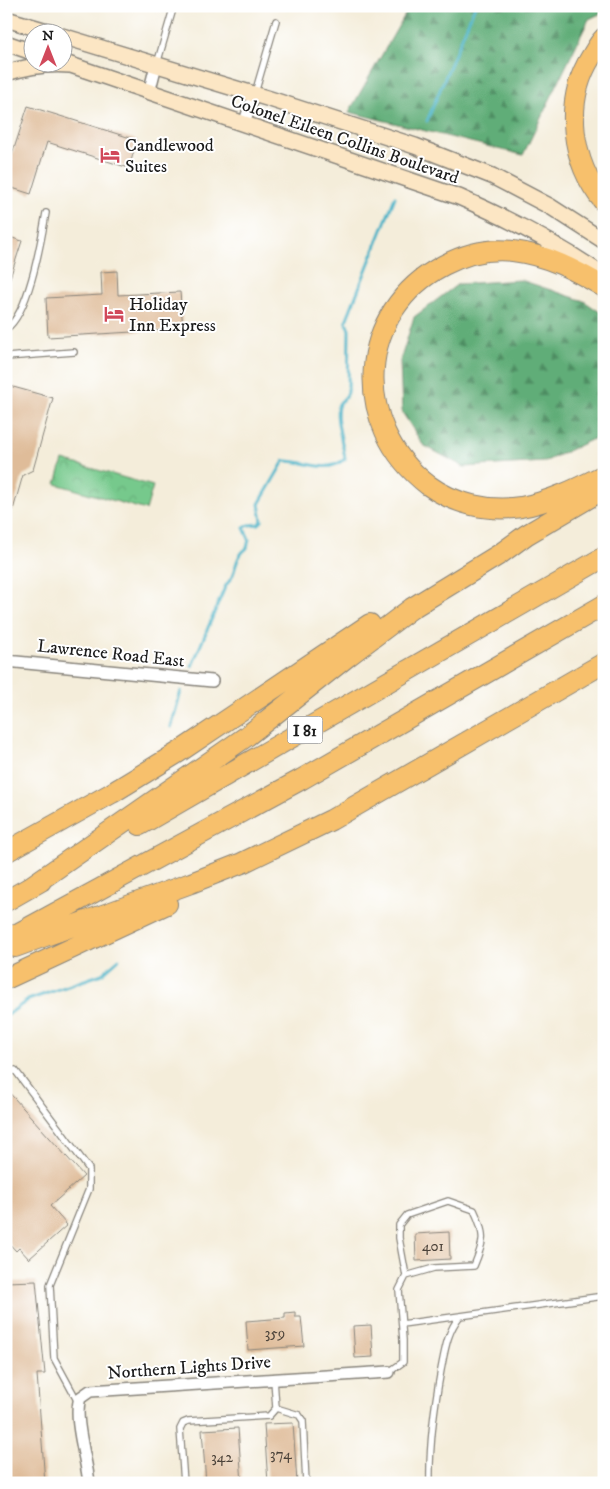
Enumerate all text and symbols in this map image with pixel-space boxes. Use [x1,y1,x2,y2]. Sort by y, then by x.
north arrow [22,22,72,72]
text: N [42,27,54,45]
street label: Colonel Eileen Collins Boulevard [228,90,462,189]
place label: Candlewood Suites [125,135,214,178]
hotel icon: Candlewood Suites [99,144,121,166]
place label: Holiday Inn Express [129,294,216,337]
hotel icon: Holiday Inn Express [103,303,125,325]
street label: Lawrence Road East [36,635,186,673]
road number: I 81 [288,716,322,744]
house number: 401 [422,1237,444,1256]
house number: 359 [265,1324,285,1343]
street label: Northern Lights Drive [107,1351,272,1385]
house number: 374 [270,1445,292,1464]
house number: 342 [211,1448,233,1467]

